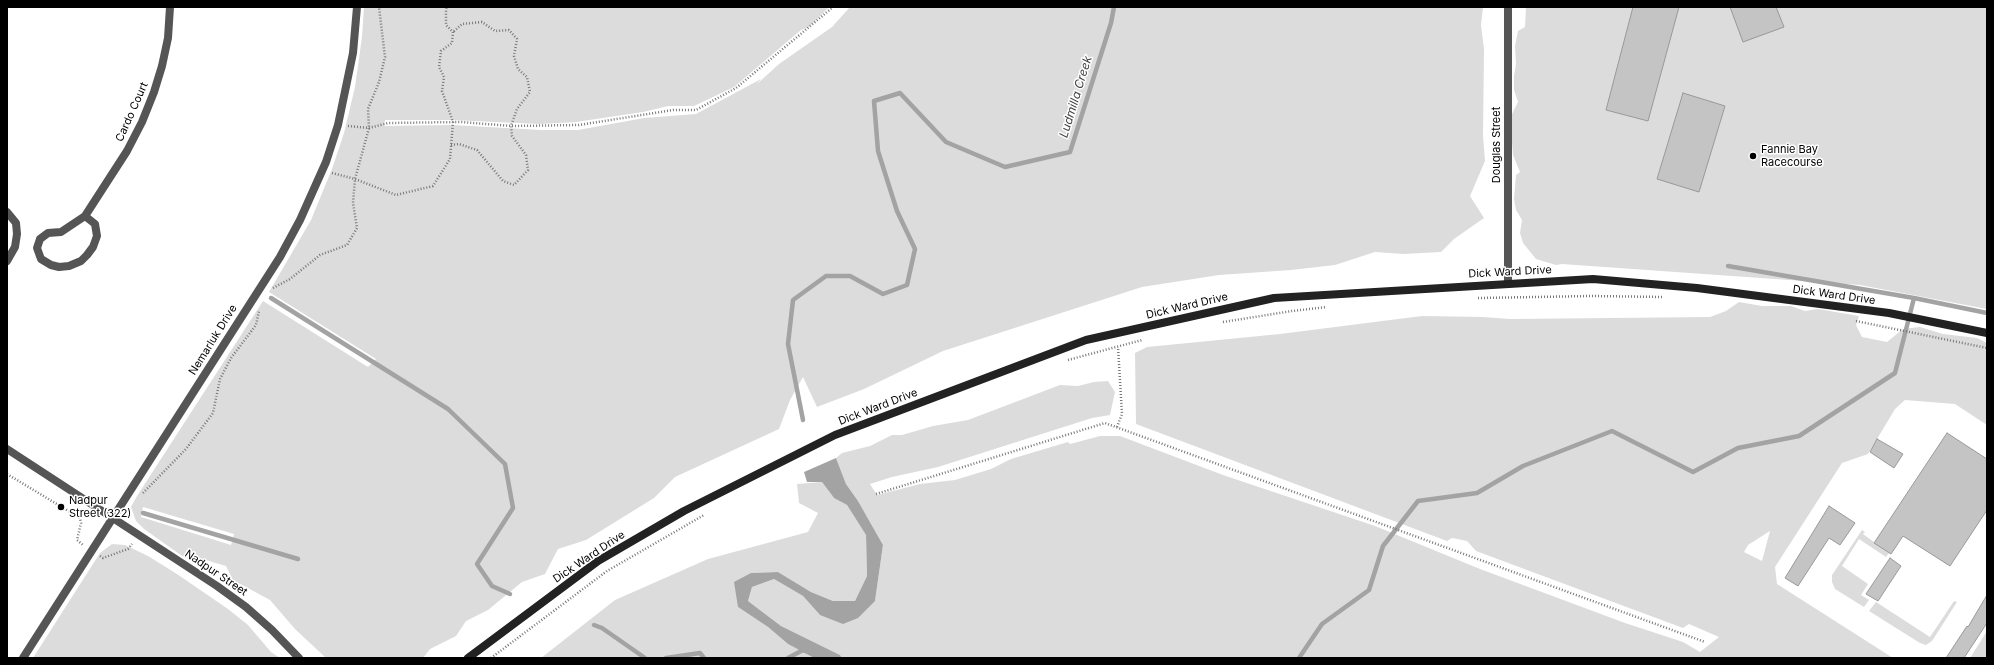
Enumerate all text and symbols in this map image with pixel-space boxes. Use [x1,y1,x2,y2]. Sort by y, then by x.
water label: Ludmilla Creek [1057,54,1095,140]
street label: Cardo Court [113,80,151,144]
street label: Douglas Street [1490,107,1504,183]
place label: Fannie Bay Racecourse [1761,143,1823,169]
marker: Fannie Bay Racecourse [1748,151,1758,161]
street label: Dick Ward Drive [1468,263,1552,281]
street label: Dick Ward Drive [1792,283,1876,307]
street label: Dick Ward Drive [1145,290,1229,322]
street label: Nemarluk Drive [186,302,240,378]
street label: Dick Ward Drive [837,386,919,428]
place label: Nadpur Street (322) [69,494,131,520]
marker: Nadpur Street (322) [56,502,66,512]
street label: Dick Ward Drive [551,528,627,586]
street label: Nadpur Street [182,547,250,599]

